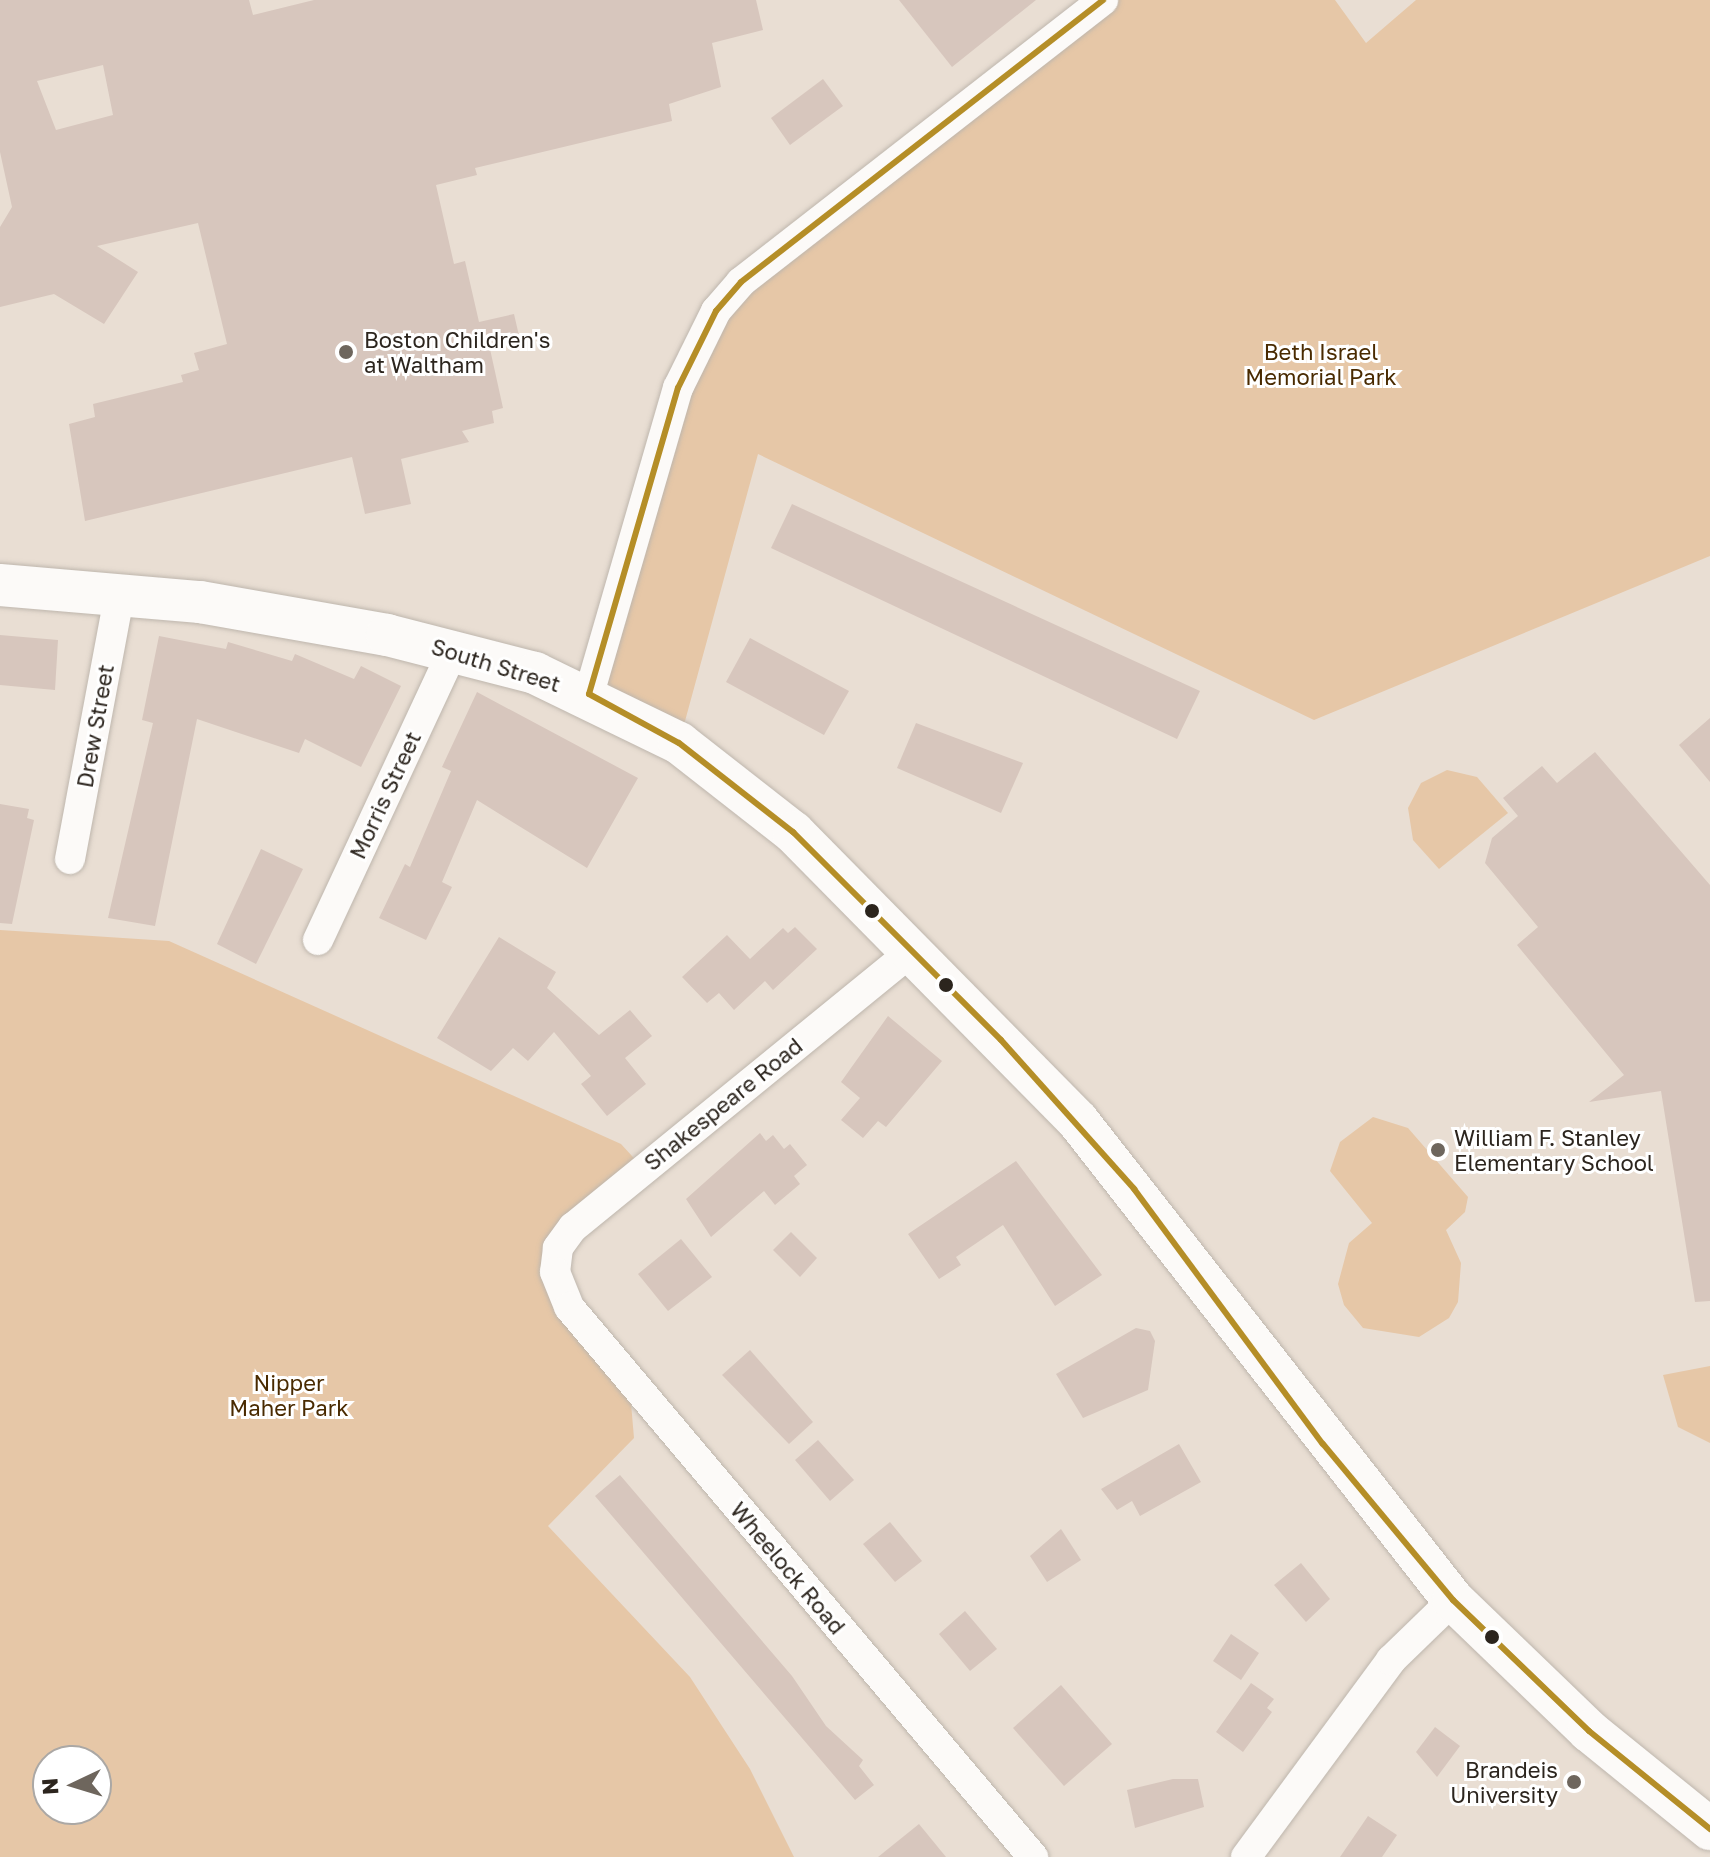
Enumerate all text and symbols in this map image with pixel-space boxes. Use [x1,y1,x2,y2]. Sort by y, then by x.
place label: Boston Children's at Waltham [364,326,550,378]
park label: Beth Israel Memorial Park [1245,338,1397,390]
marker: Boston Children's at Waltham [335,341,357,363]
street label: South Street [428,633,564,697]
street label: Drew Street [71,662,119,790]
street label: Morris Street [344,727,426,863]
unlabelled marker [864,903,880,919]
unlabelled marker [938,977,954,993]
street label: Shakespeare Road [639,1032,807,1176]
place label: William F. Stanley Elementary School [1454,1124,1654,1176]
marker: William F. Stanley Elementary School [1429,1141,1447,1159]
park label: Nipper Maher Park [229,1369,349,1420]
street label: Wheelock Road [725,1497,851,1639]
unlabelled marker [1484,1629,1500,1645]
north arrow [32,1745,112,1825]
place label: Brandeis University [1450,1756,1558,1808]
marker: Brandeis University [1565,1773,1583,1791]
text: N [36,1777,64,1796]

